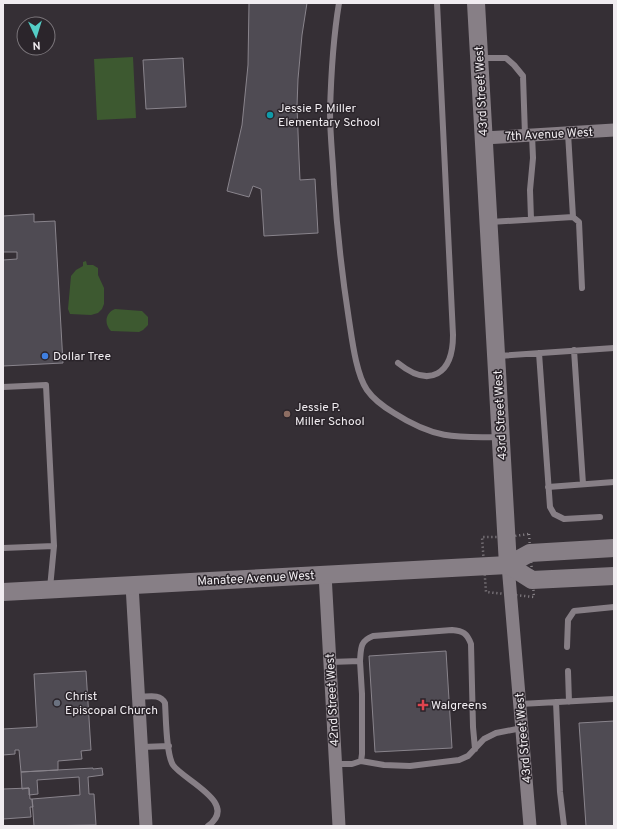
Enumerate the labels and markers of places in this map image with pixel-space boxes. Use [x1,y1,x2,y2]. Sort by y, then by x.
place label: Jessie P. Miller Elementary School [278,101,380,131]
marker: Jessie P. Miller Elementary School [265,110,275,120]
place label: Dollar Tree [53,349,111,365]
marker: Dollar Tree [40,351,50,361]
place label: Jessie P. Miller School [295,400,365,430]
marker: Jessie P. Miller School [282,409,292,419]
place label: Christ Episcopal Church [65,689,158,719]
marker: Christ Episcopal Church [52,698,62,708]
place label: Walgreens [431,698,487,714]
marker: Walgreens [418,700,428,710]

